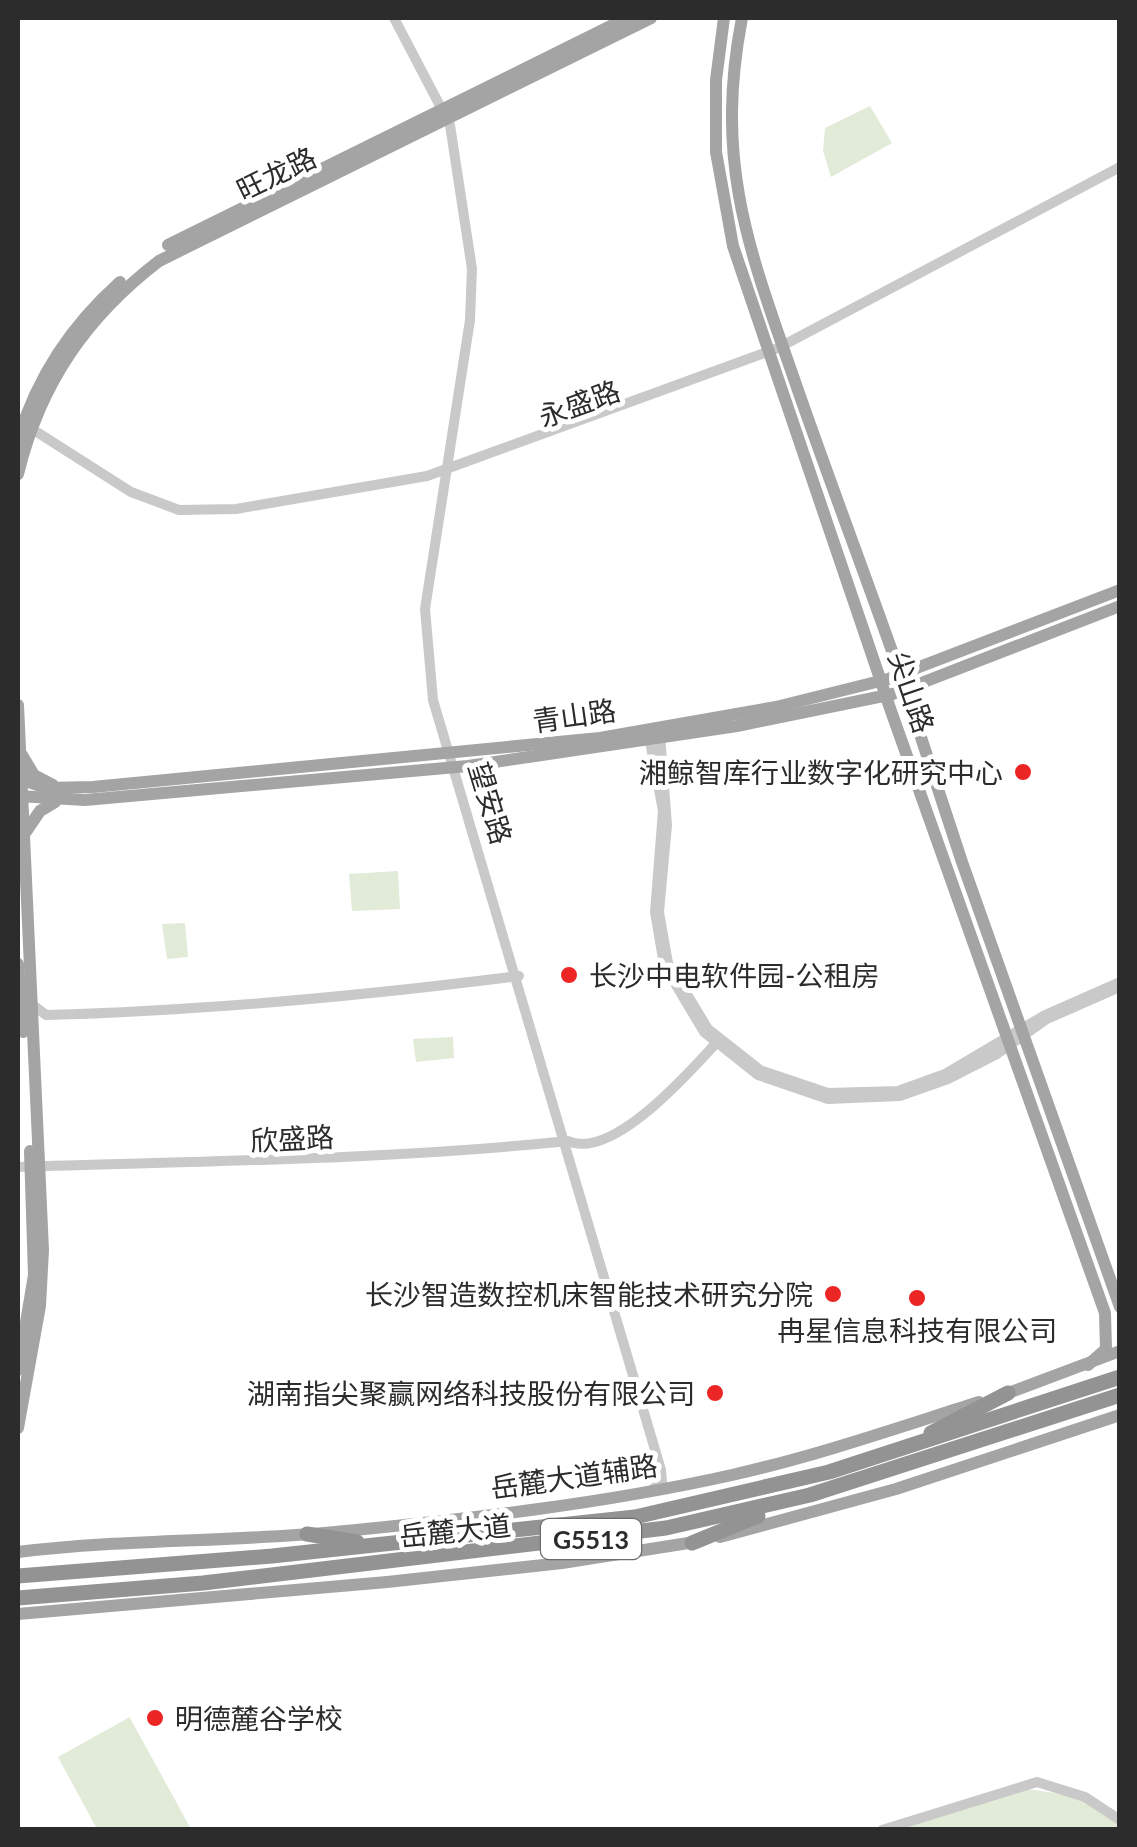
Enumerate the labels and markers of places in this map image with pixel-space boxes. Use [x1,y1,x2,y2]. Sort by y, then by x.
place label: 湘鲸智库行业数字化研究中心 [639,755,1003,789]
marker: 湘鲸智库行业数字化研究中心 [1012,761,1034,783]
place label: 长沙中电软件园-公租房 [589,958,879,992]
marker: 长沙中电软件园-公租房 [558,964,580,986]
place label: 长沙智造数控机床智能技术研究分院 [365,1277,813,1311]
marker: 长沙智造数控机床智能技术研究分院 [822,1283,844,1305]
marker: 冉星信息科技有限公司 [906,1287,928,1309]
place label: 冉星信息科技有限公司 [777,1313,1057,1347]
place label: 湖南指尖聚赢网络科技股份有限公司 [247,1376,695,1410]
marker: 湖南指尖聚赢网络科技股份有限公司 [704,1382,726,1404]
place label: 明德麓谷学校 [175,1701,343,1735]
marker: 明德麓谷学校 [144,1707,166,1729]

